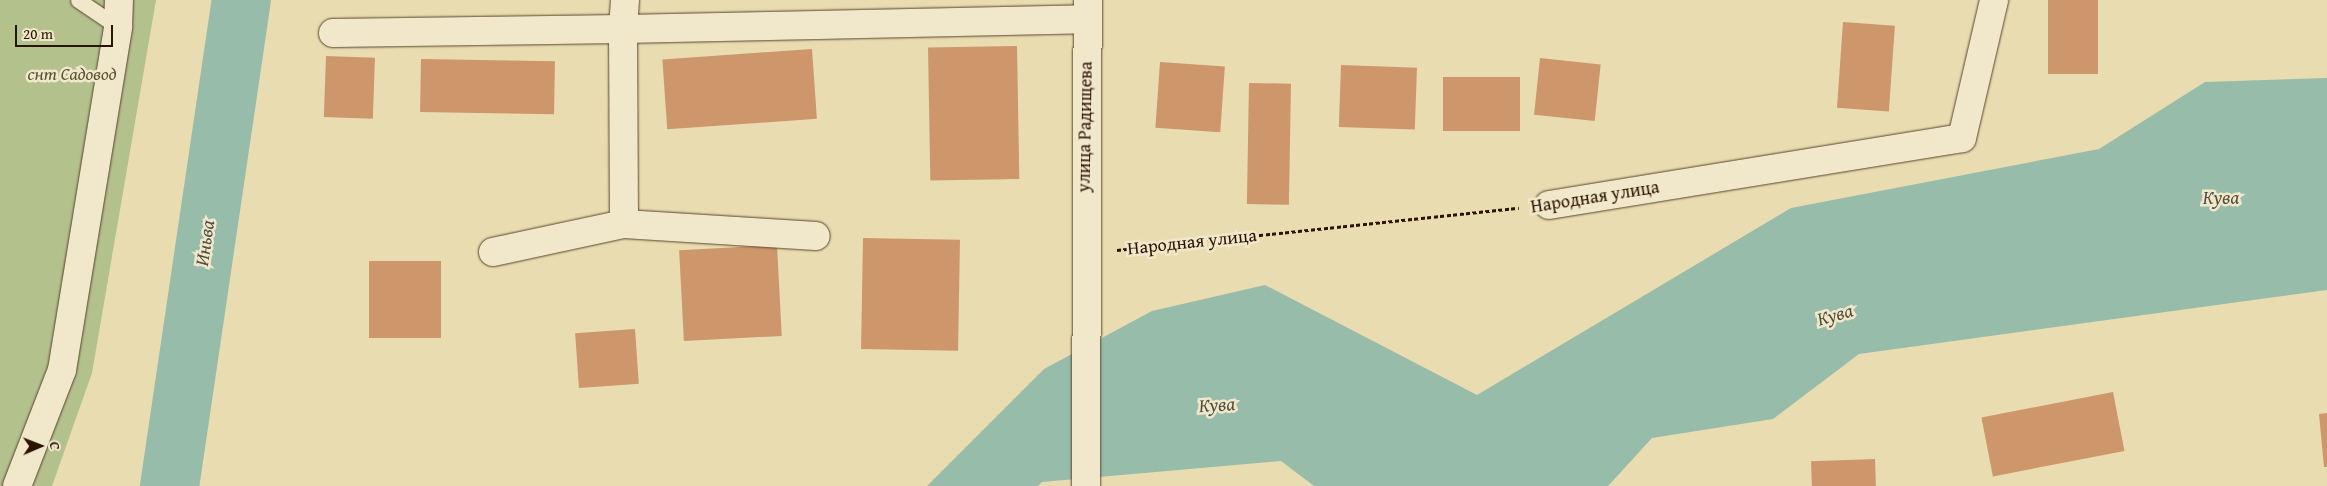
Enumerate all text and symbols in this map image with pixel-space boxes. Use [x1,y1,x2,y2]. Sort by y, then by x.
scale bar [18,15,115,47]
text: 20 m [23,23,53,44]
street label: улица Радищева [1073,61,1097,193]
park label: снт Садовод [27,63,117,85]
street label: Народная улица [1529,176,1661,218]
water label: Кува [2203,187,2239,209]
water label: Иньва [191,219,219,267]
street label: Народная улица [1126,224,1258,260]
water label: Кува [1814,299,1856,331]
water label: Кува [1198,392,1236,418]
north arrow [15,421,65,471]
text: С [45,442,65,450]

